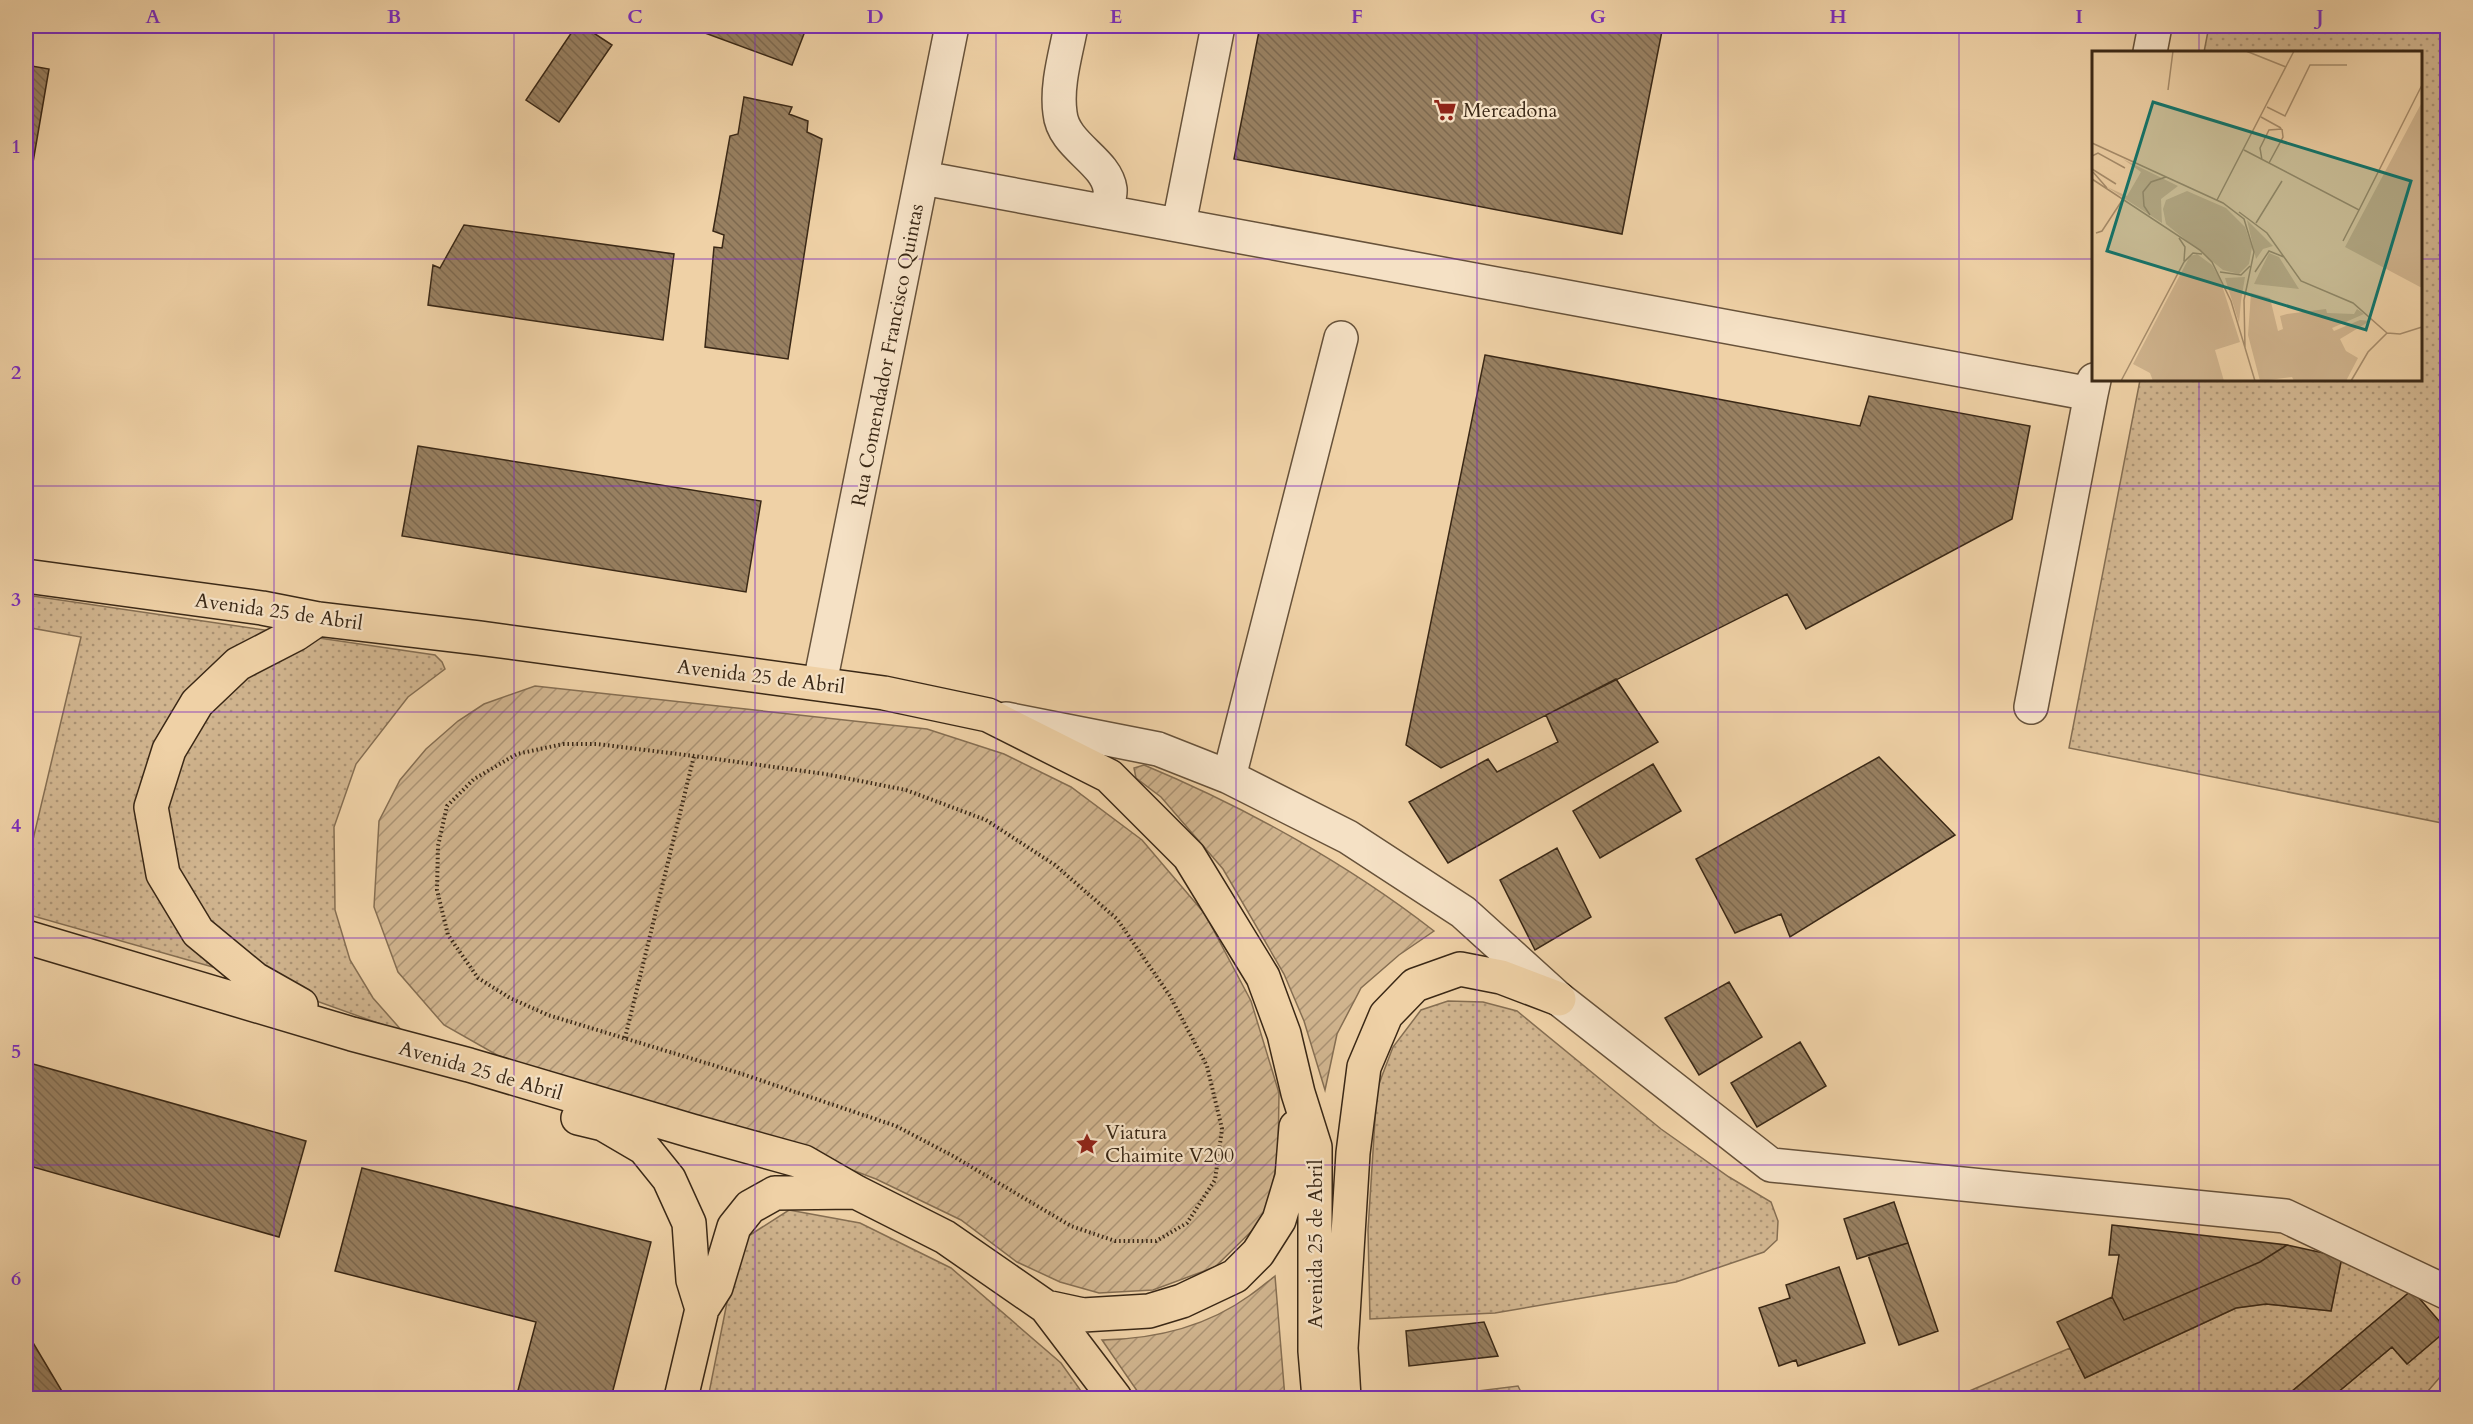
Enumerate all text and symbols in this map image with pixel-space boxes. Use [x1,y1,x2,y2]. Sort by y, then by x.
text: A [145,3,161,30]
text: B [387,3,401,30]
text: C [627,3,643,30]
text: D [866,3,884,30]
text: E [1110,3,1122,30]
text: F [1351,3,1363,30]
text: G [1590,3,1606,30]
text: H [1829,3,1847,30]
text: I [2075,3,2083,30]
text: J [2313,3,2324,30]
inset map [2092,51,2422,381]
supermarket icon: Mercadona [1432,97,1458,123]
place label: Mercadona [1463,97,1558,124]
text: 1 [11,133,21,160]
street label: Rua Comendador Francisco Quintas [845,201,930,509]
text: 2 [11,359,21,386]
text: 3 [11,586,21,613]
street label: Avenida 25 de Abril [193,586,364,637]
street label: Avenida 25 de Abril [675,653,846,700]
text: 4 [11,812,21,839]
street label: Avenida 25 de Abril [396,1034,566,1107]
text: 5 [11,1038,21,1065]
place label: Viatura Chaimite V200 [1105,1119,1234,1169]
place icon: Viatura Chaimite V200 [1074,1131,1100,1157]
street label: Avenida 25 de Abril [1302,1159,1329,1329]
text: 6 [11,1265,21,1292]

